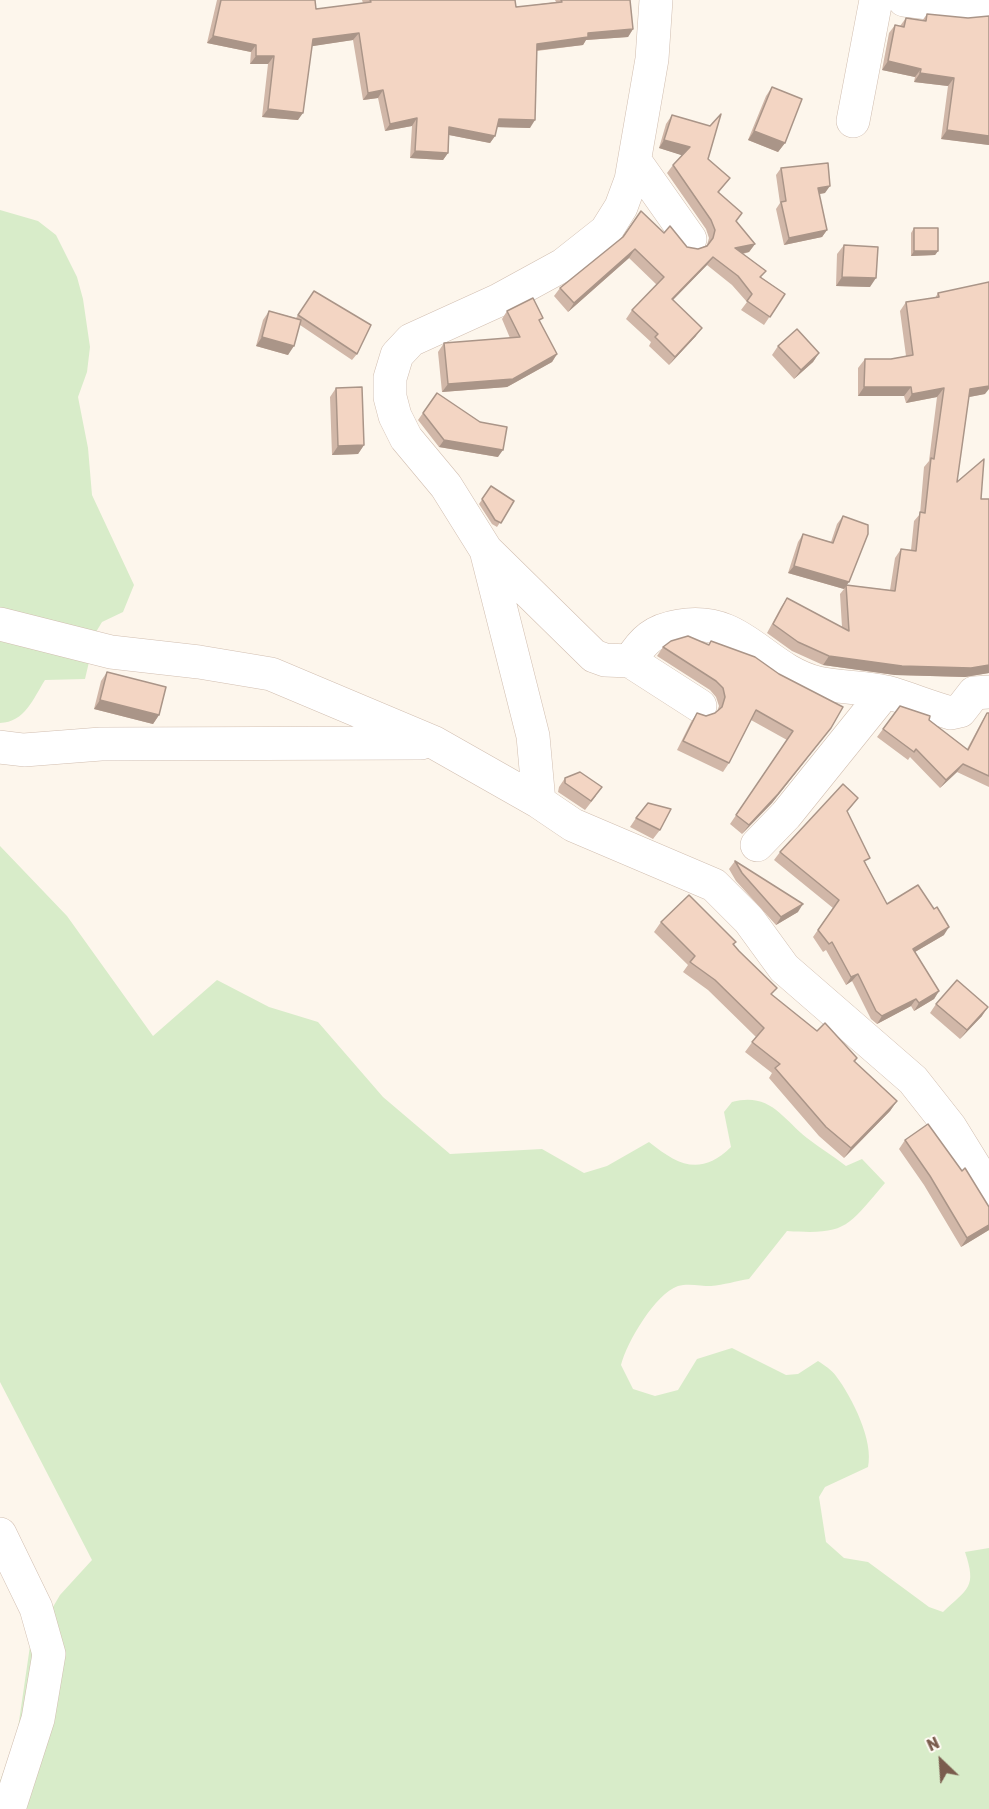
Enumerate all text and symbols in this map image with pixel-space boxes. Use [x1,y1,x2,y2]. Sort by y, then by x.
north arrow [911,1731,971,1791]
text: N [924,1733,942,1755]

